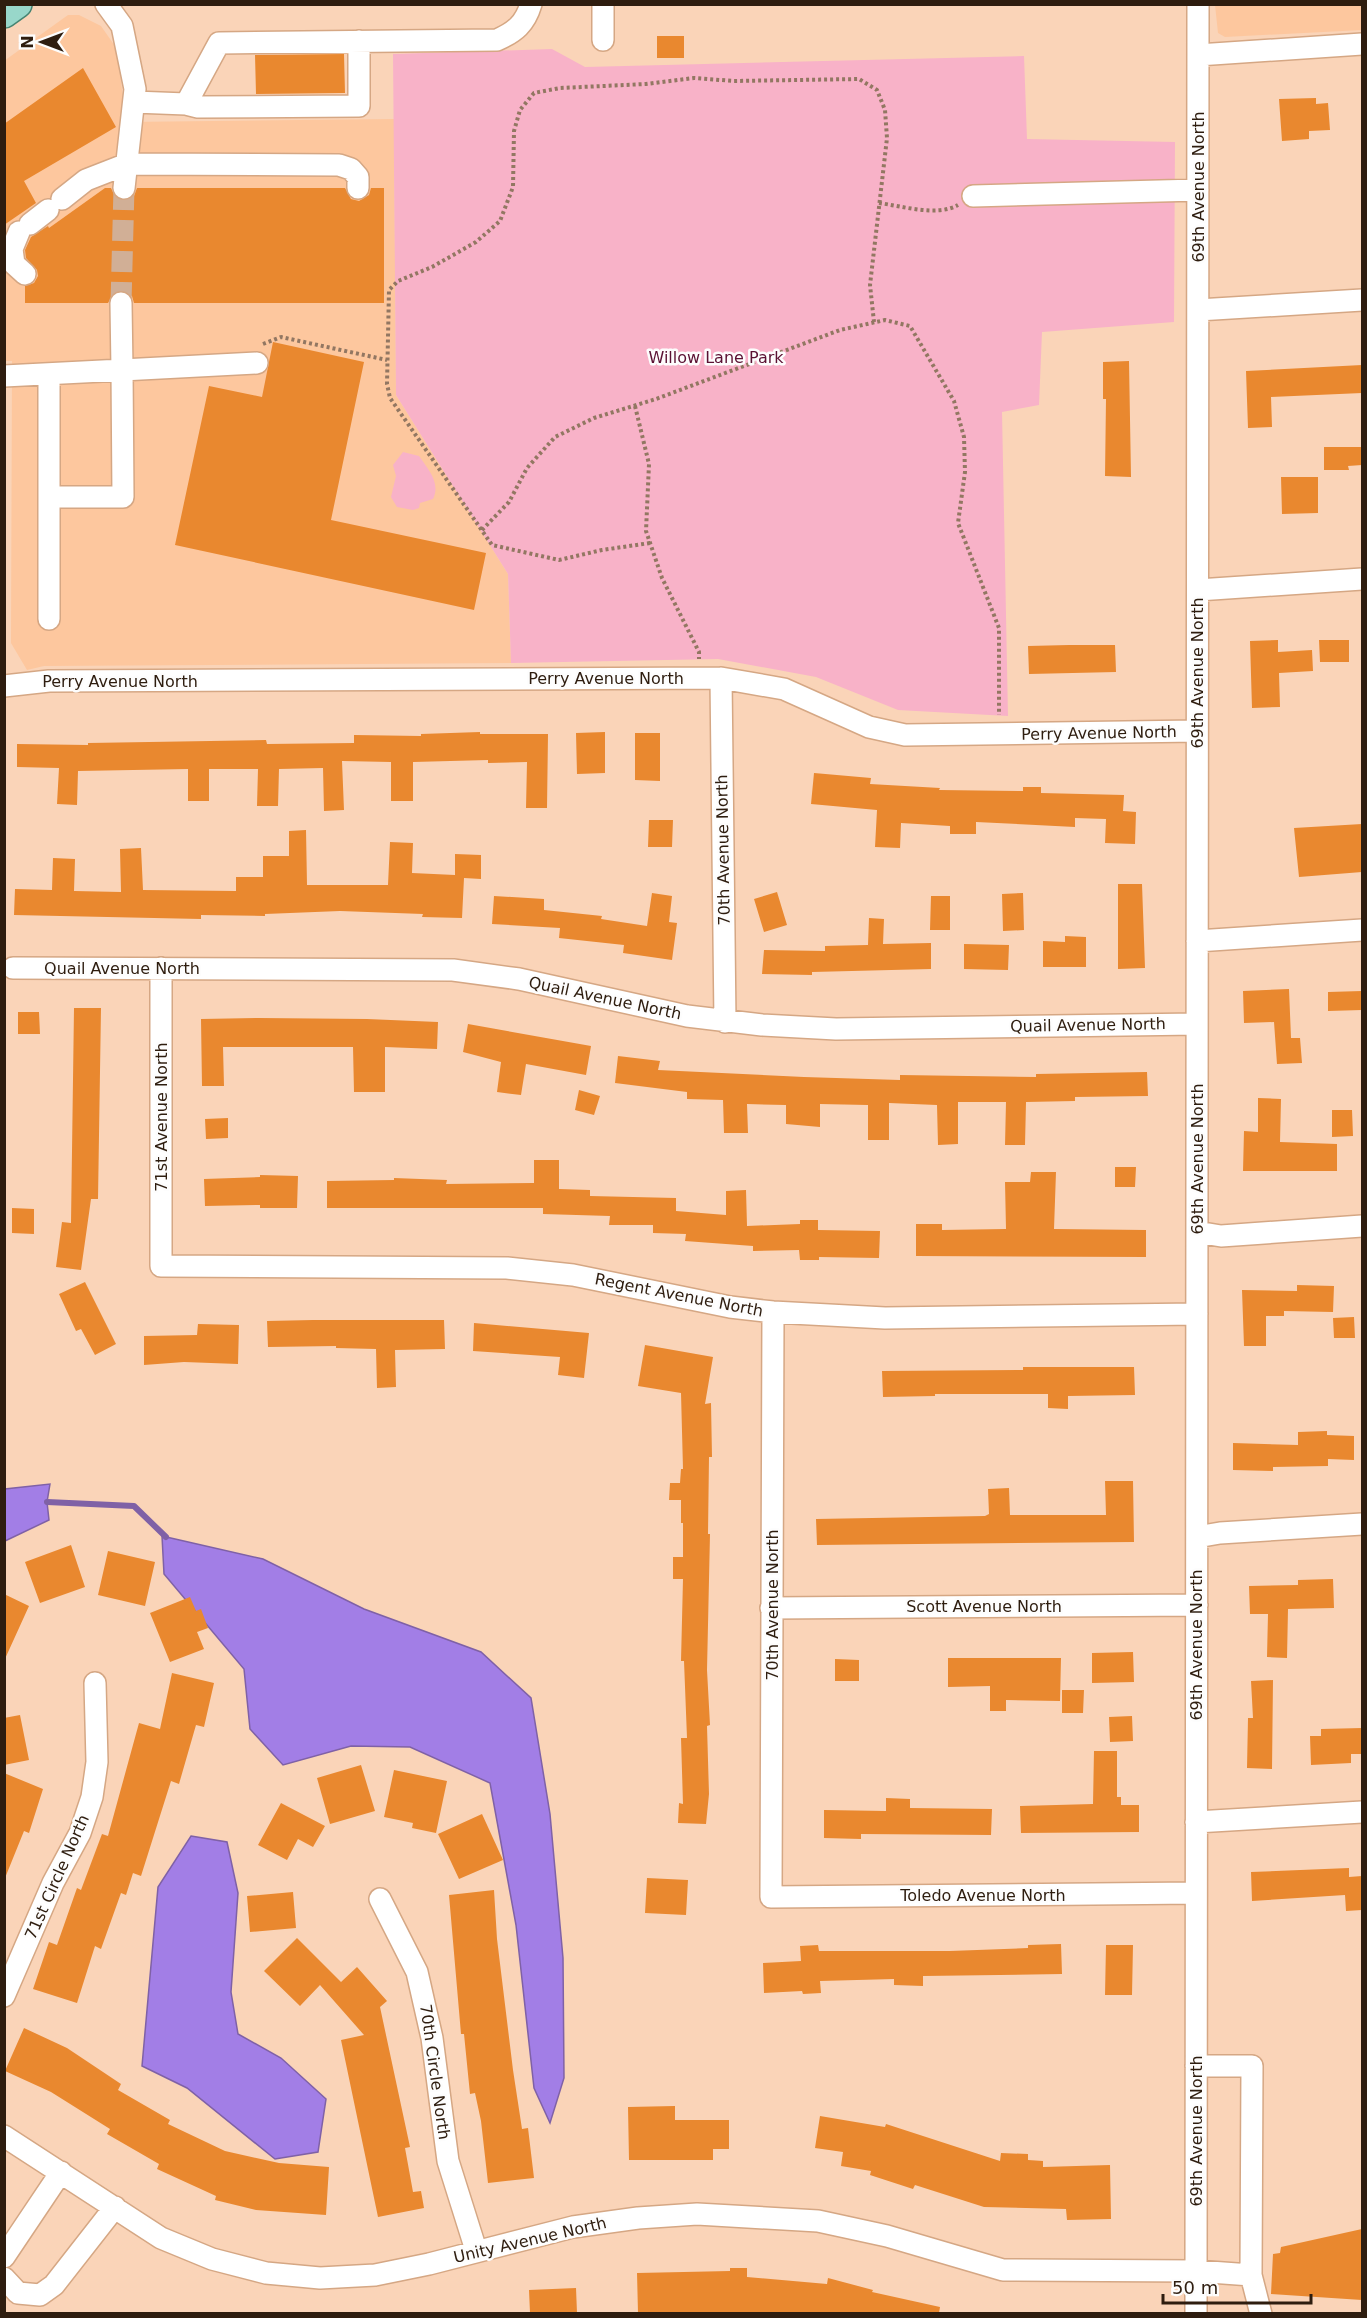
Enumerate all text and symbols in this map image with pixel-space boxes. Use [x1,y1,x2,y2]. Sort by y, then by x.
north arrow [12,12,72,72]
text: N [18,35,37,49]
street label: 69th Avenue North [1189,111,1208,263]
park label: Willow Lane Park [648,348,784,367]
street label: 69th Avenue North [1188,597,1207,749]
street label: Perry Avenue North [528,669,684,688]
street label: Perry Avenue North [42,672,198,691]
street label: Perry Avenue North [1021,722,1177,744]
street label: 70th Avenue North [712,774,734,926]
street label: Quail Avenue North [44,959,200,978]
street label: Quail Avenue North [527,973,683,1023]
street label: Quail Avenue North [1010,1014,1166,1036]
street label: 71st Avenue North [152,1042,171,1192]
street label: 69th Avenue North [1188,1083,1207,1235]
street label: Regent Avenue North [593,1269,765,1321]
street label: 70th Avenue North [763,1529,782,1681]
street label: 69th Avenue North [1187,1569,1206,1721]
street label: Scott Avenue North [906,1597,1062,1616]
street label: 71st Circle North [21,1812,93,1942]
street label: Toledo Avenue North [899,1886,1066,1905]
street label: 70th Circle North [416,2003,454,2141]
street label: 69th Avenue North [1187,2055,1206,2207]
street label: Unity Avenue North [452,2213,608,2267]
scale bar [1163,2267,1312,2305]
text: 50 m [1172,2277,1218,2298]

